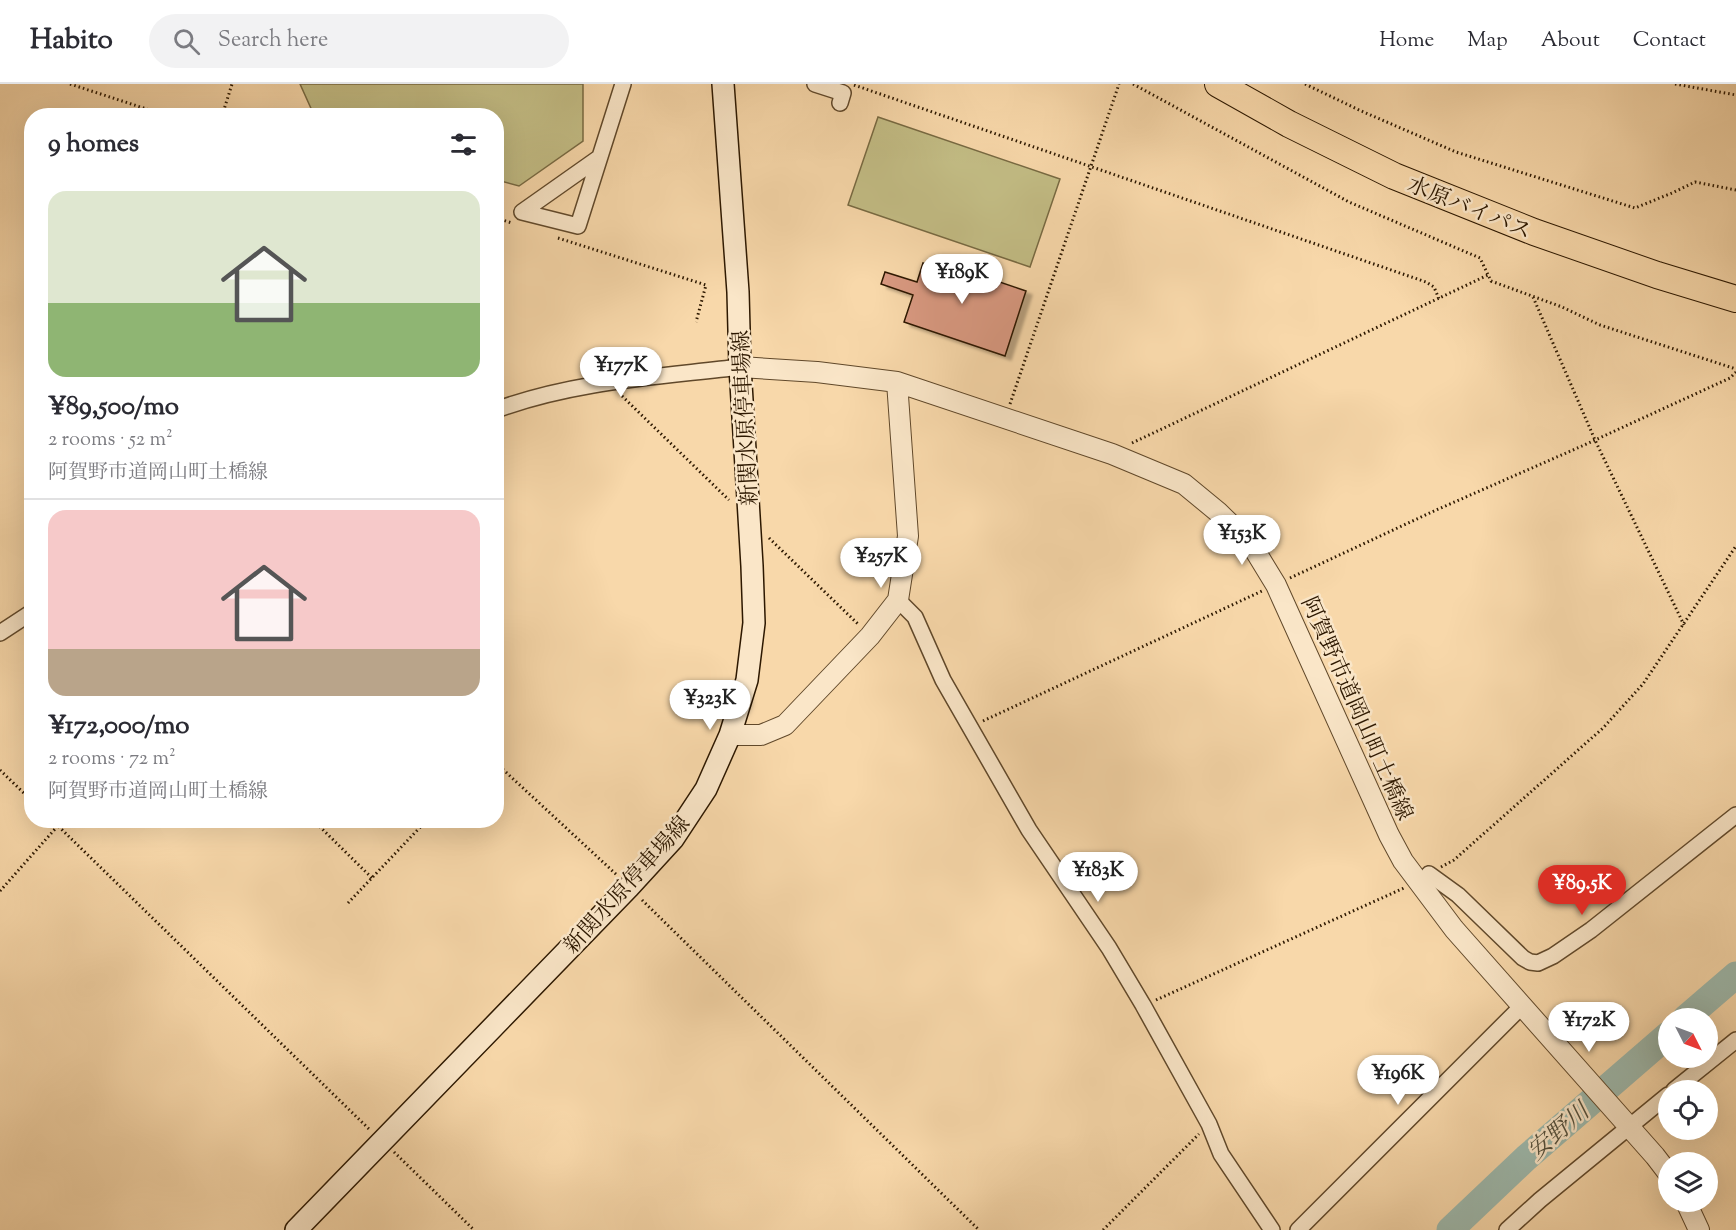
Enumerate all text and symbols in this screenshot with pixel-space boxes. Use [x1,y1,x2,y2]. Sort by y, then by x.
search box [149,14,569,68]
text: Habito [30,21,113,61]
icon: search [170,25,203,58]
text: Search here [218,25,328,57]
text: Home [1379,26,1434,56]
text: Map [1467,26,1508,56]
text: About [1541,26,1600,56]
text: Contact [1633,26,1706,56]
text: 9 homes [48,126,139,163]
icon: filters [447,128,480,161]
street label: 水原バイパス [1402,170,1536,249]
icon: home [210,230,318,338]
pin: ¥189K [920,254,1004,305]
text: ¥189K [935,259,989,288]
street label: 新関水原停車場線 [726,329,768,507]
pin: ¥177K [579,347,663,398]
text: ¥177K [594,352,648,381]
text: ¥89,500/mo [48,389,179,426]
text: 2 rooms · 52 m² [48,426,173,455]
text: 阿賀野市道岡山町土橋線 [48,459,268,488]
pin: ¥153K [1200,515,1284,566]
text: ¥153K [1217,520,1267,549]
pin: ¥257K [839,538,923,589]
text: ¥257K [854,543,908,572]
icon: home [210,549,318,657]
street label: 阿賀野市道岡山町土橋線 [1291,592,1419,826]
pin: ¥323K [668,680,752,731]
text: ¥323K [684,685,736,714]
text: ¥172,000/mo [48,708,190,745]
text: 2 rooms · 72 m² [48,745,176,774]
text: 阿賀野市道岡山町土橋線 [48,778,268,807]
street label: 新関水原停車場線 [557,810,699,962]
pin: ¥183K [1056,852,1140,903]
text: ¥183K [1072,857,1124,886]
pin: ¥89.5K [1533,865,1631,916]
text: ¥89.5K [1552,870,1612,899]
pin: ¥172K [1547,1002,1631,1053]
text: ¥172K [1562,1007,1616,1036]
north arrow [1658,1008,1718,1068]
map controls [1658,1008,1718,1212]
pin: ¥196K [1356,1055,1440,1106]
text: ¥196K [1371,1060,1425,1089]
button: locate [1658,1080,1718,1140]
water label: 安野川 [1521,1094,1600,1169]
button: layers [1658,1152,1718,1212]

